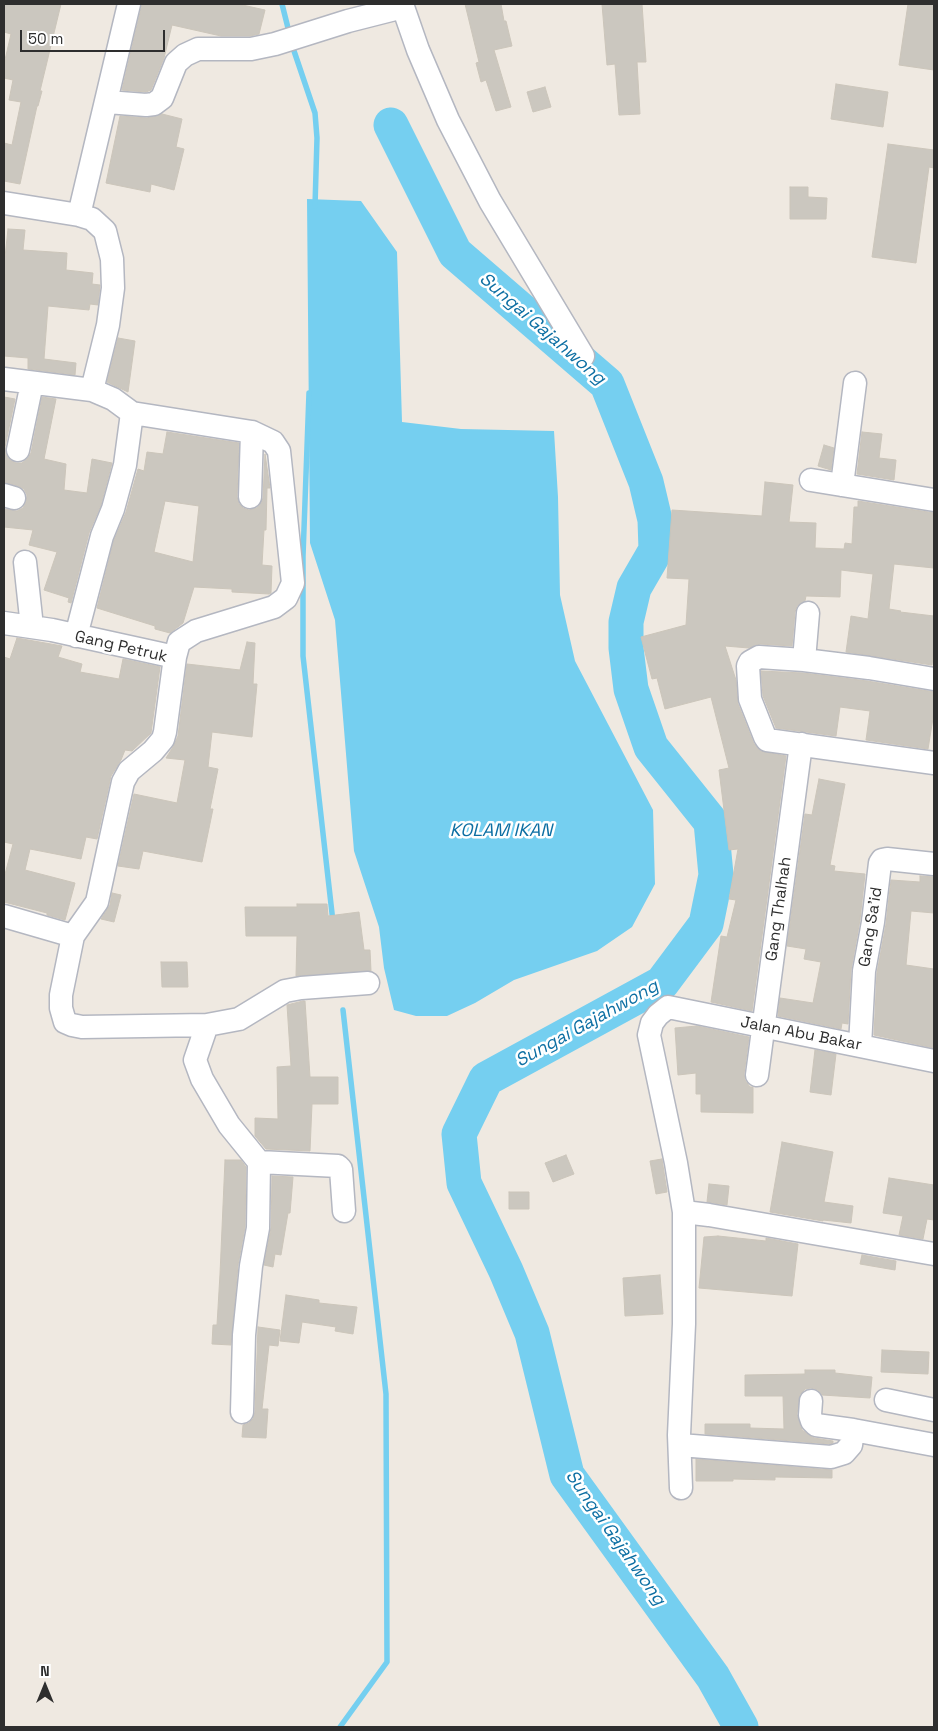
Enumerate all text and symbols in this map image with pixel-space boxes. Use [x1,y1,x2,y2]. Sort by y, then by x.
scale bar [22,20,168,52]
text: 50 m [28,29,63,48]
water label: Sungai Gajahwong [475,268,609,390]
street label: Gang Petruk [73,627,169,667]
water label: KOLAM IKAN [450,820,552,842]
street label: Gang Thalhah [762,856,796,962]
street label: Gang Sa'id [855,886,887,968]
water label: Sungai Gajahwong [512,976,662,1072]
street label: Jalan Abu Bakar [739,1013,863,1055]
water label: Sungai Gajahwong [560,1466,670,1610]
north arrow [20,1661,70,1711]
text: N [40,1662,50,1680]

